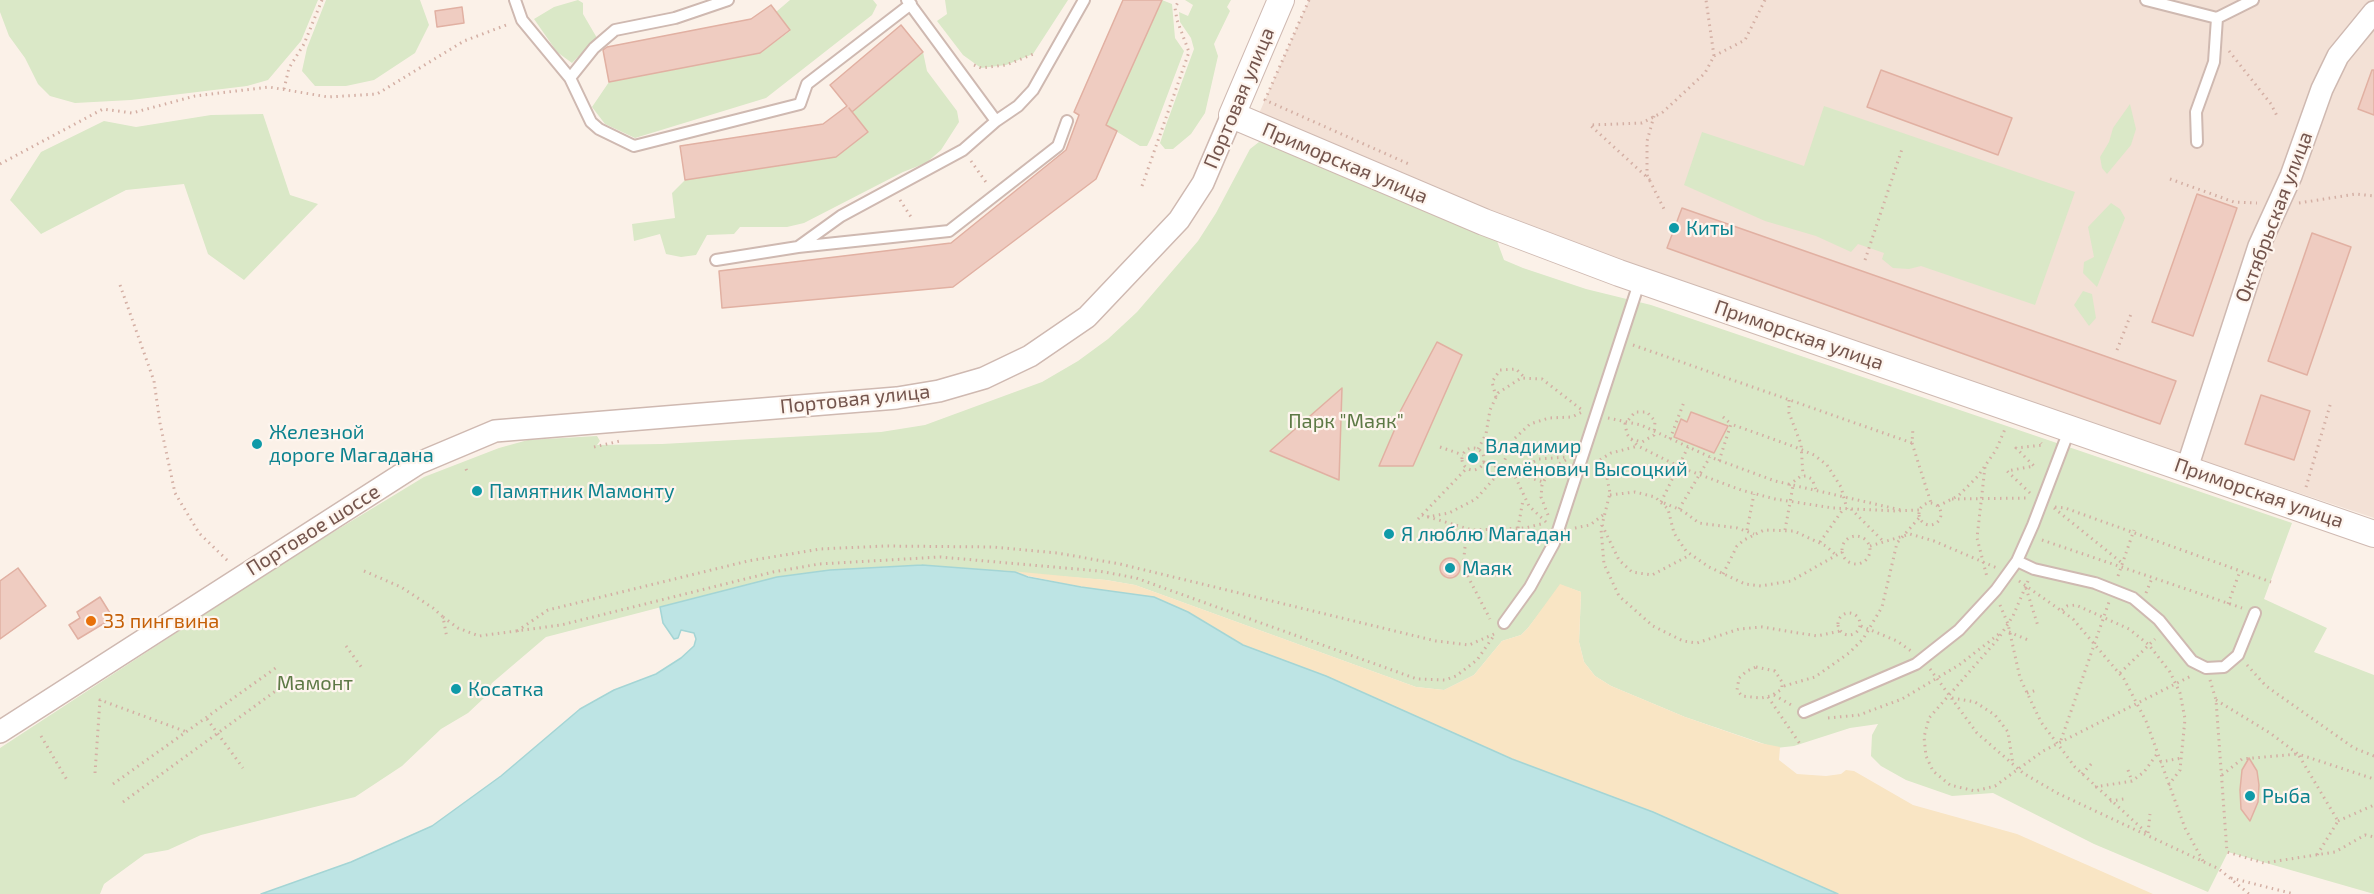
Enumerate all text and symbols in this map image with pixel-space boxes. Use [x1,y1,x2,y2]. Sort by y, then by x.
street label: Портовая улица [1198,24,1280,172]
street label: Приморская улица [1259,117,1431,209]
street label: Октябрьская улица [2230,128,2318,306]
place label: Киты [1686,216,1734,240]
marker: Киты [1667,221,1681,235]
street label: Приморская улица [1711,295,1887,375]
street label: Портовая улица [779,379,931,419]
park label: Парк "Маяк" [1288,409,1404,433]
place label: Железной дороге Магадана [269,420,434,467]
place label: Владимир Семёнович Высоцкий [1485,434,1688,481]
marker: Железной дороге Магадана [250,437,264,451]
marker: Владимир Семёнович Высоцкий [1466,451,1480,465]
street label: Приморская улица [2171,453,2347,533]
street label: Портовое шоссе [242,479,384,581]
place label: Памятник Мамонту [489,479,675,503]
marker: Памятник Мамонту [470,484,484,498]
place label: Я люблю Магадан [1401,522,1571,546]
marker: Я люблю Магадан [1382,527,1396,541]
place label: Маяк [1462,556,1512,580]
marker: Маяк [1443,561,1457,575]
place label: 33 пингвина [103,609,219,633]
marker: 33 пингвина [84,614,98,628]
park label: Мамонт [277,671,353,695]
place label: Косатка [468,677,544,701]
marker: Косатка [449,682,463,696]
place label: Рыба [2262,784,2311,808]
marker: Рыба [2243,789,2257,803]

